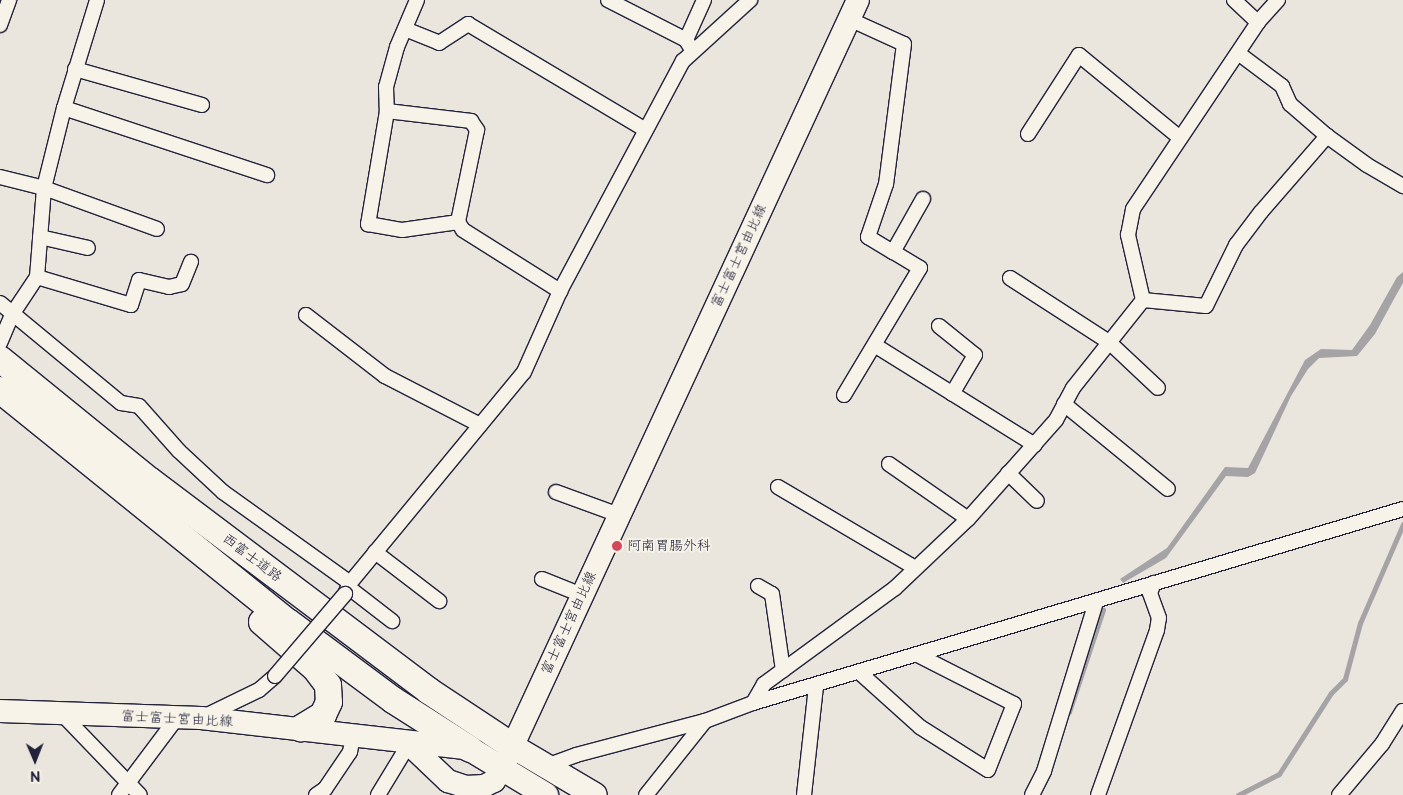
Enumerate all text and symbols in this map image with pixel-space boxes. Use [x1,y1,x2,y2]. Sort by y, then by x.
street label: 富士富士宮由比線 [708,202,770,310]
street label: 西富士道路 [219,530,285,586]
place label: 阿南胃腸外科 [627,538,711,554]
marker: 阿南胃腸外科 [611,540,623,552]
street label: 富士富士宮由比線 [538,569,600,677]
street label: 富士富士宮由比線 [121,708,233,730]
north arrow [10,735,60,785]
text: N [30,767,41,784]

